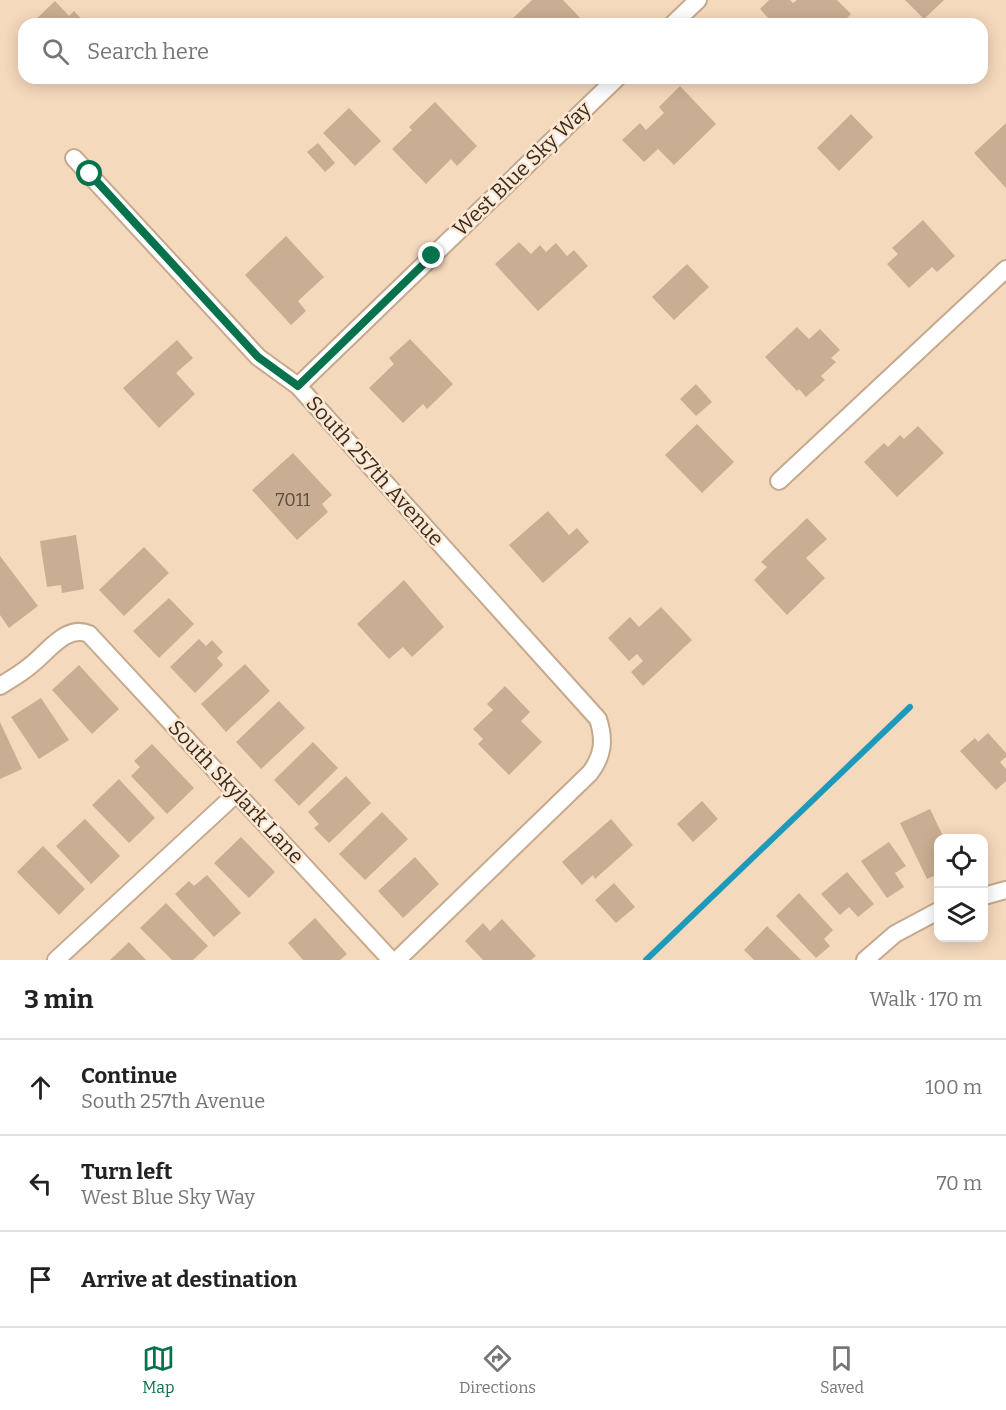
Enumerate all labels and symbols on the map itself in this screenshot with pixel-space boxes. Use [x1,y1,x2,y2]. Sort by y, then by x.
street label: West Blue Sky Way [447,96,597,242]
route start [76,160,102,186]
route end [418,242,444,268]
street label: South 257th Avenue [301,390,449,552]
house number: 7011 [276,489,311,511]
street label: South Skylark Lane [163,715,309,869]

